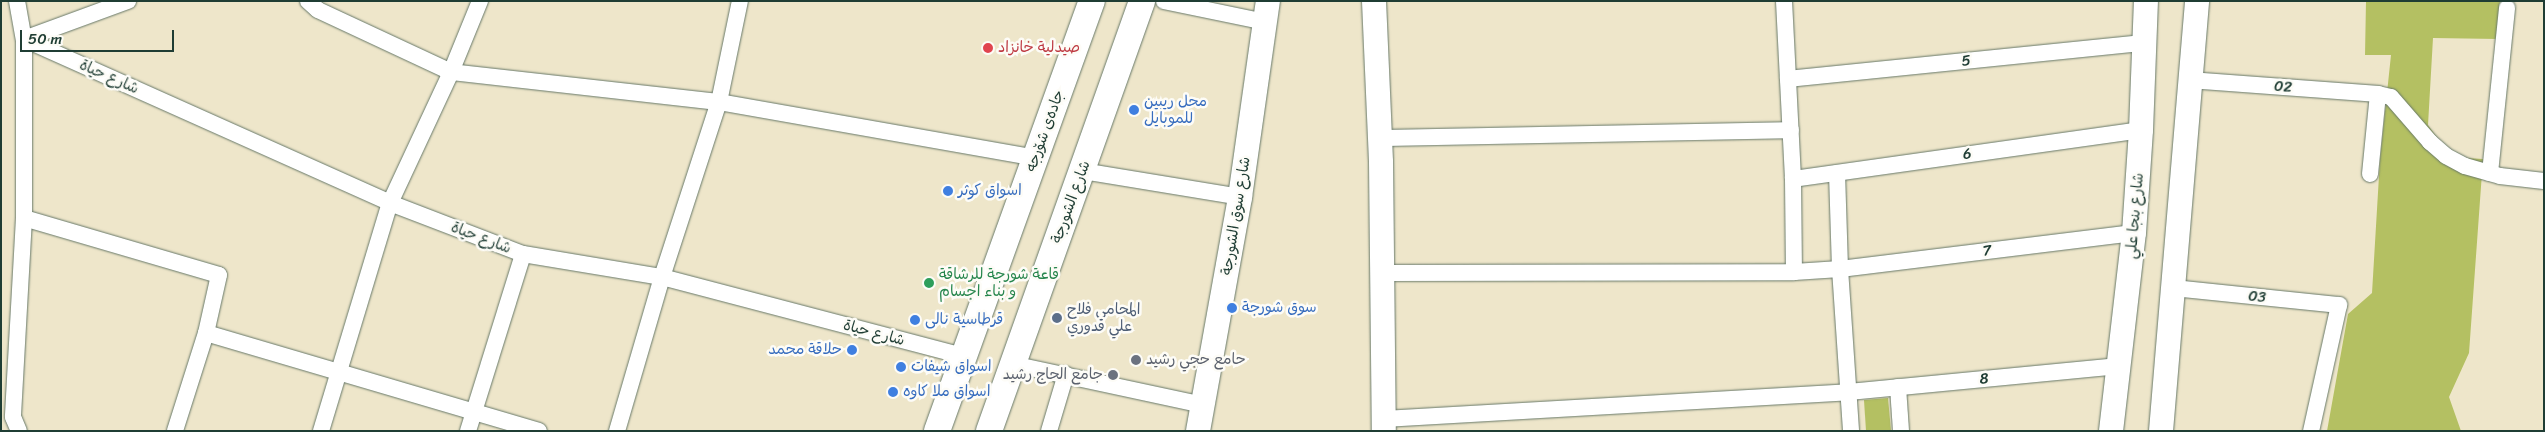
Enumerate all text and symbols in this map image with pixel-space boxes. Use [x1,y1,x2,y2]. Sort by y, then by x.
scale bar [22,20,176,52]
text: 50 m [28,26,62,52]
place label: صيدلية خانزاد [998,39,1080,57]
marker: صيدلية خانزاد [982,42,994,54]
street label: 5 [1961,52,1971,70]
street label: شارع حياة [77,56,141,98]
street label: 02 [2273,77,2293,97]
street label: جادەی شۆرجە [1022,88,1068,174]
place label: محل ريبين للموبايل [1144,92,1207,127]
marker: محل ريبين للموبايل [1128,104,1140,116]
street label: 6 [1962,144,1972,164]
street label: شارع سوق الشورجة [1218,155,1254,277]
street label: شارع الشورجة [1048,158,1094,246]
street label: شارع بنجا علي [2122,172,2148,260]
place label: اسواق كوثر [958,182,1022,200]
marker: اسواق كوثر [942,185,954,197]
street label: شارع حياة [448,218,514,258]
street label: 7 [1982,242,1992,260]
place label: قاعة شورجة للرشاقة و بناء اجسام [939,265,1059,300]
marker: قاعة شورجة للرشاقة و بناء اجسام [923,277,935,289]
street label: 03 [2247,287,2267,307]
place label: سوق شورجة [1242,299,1317,317]
place label: المحامي فلاح علي قدوري [1067,300,1140,335]
marker: سوق شورجة [1226,302,1238,314]
place label: قرطاسية نالى [925,311,1003,329]
marker: المحامي فلاح علي قدوري [1051,312,1063,324]
marker: قرطاسية نالى [909,314,921,326]
street label: شارع حياة [841,316,907,350]
place label: حلاقة محمد [768,341,842,359]
marker: حلاقة محمد [846,344,858,356]
place label: حامع حجي رشيد [1146,351,1245,369]
marker: حامع حجي رشيد [1130,354,1142,366]
place label: اسواق شيفات [911,358,991,376]
marker: اسواق شيفات [895,361,907,373]
place label: جامع الحاج رشيد [1003,366,1103,384]
marker: جامع الحاج رشيد [1107,369,1119,381]
street label: 8 [1979,370,1989,388]
place label: اسواق ملا كاوه [903,383,990,401]
marker: اسواق ملا كاوه [887,386,899,398]

